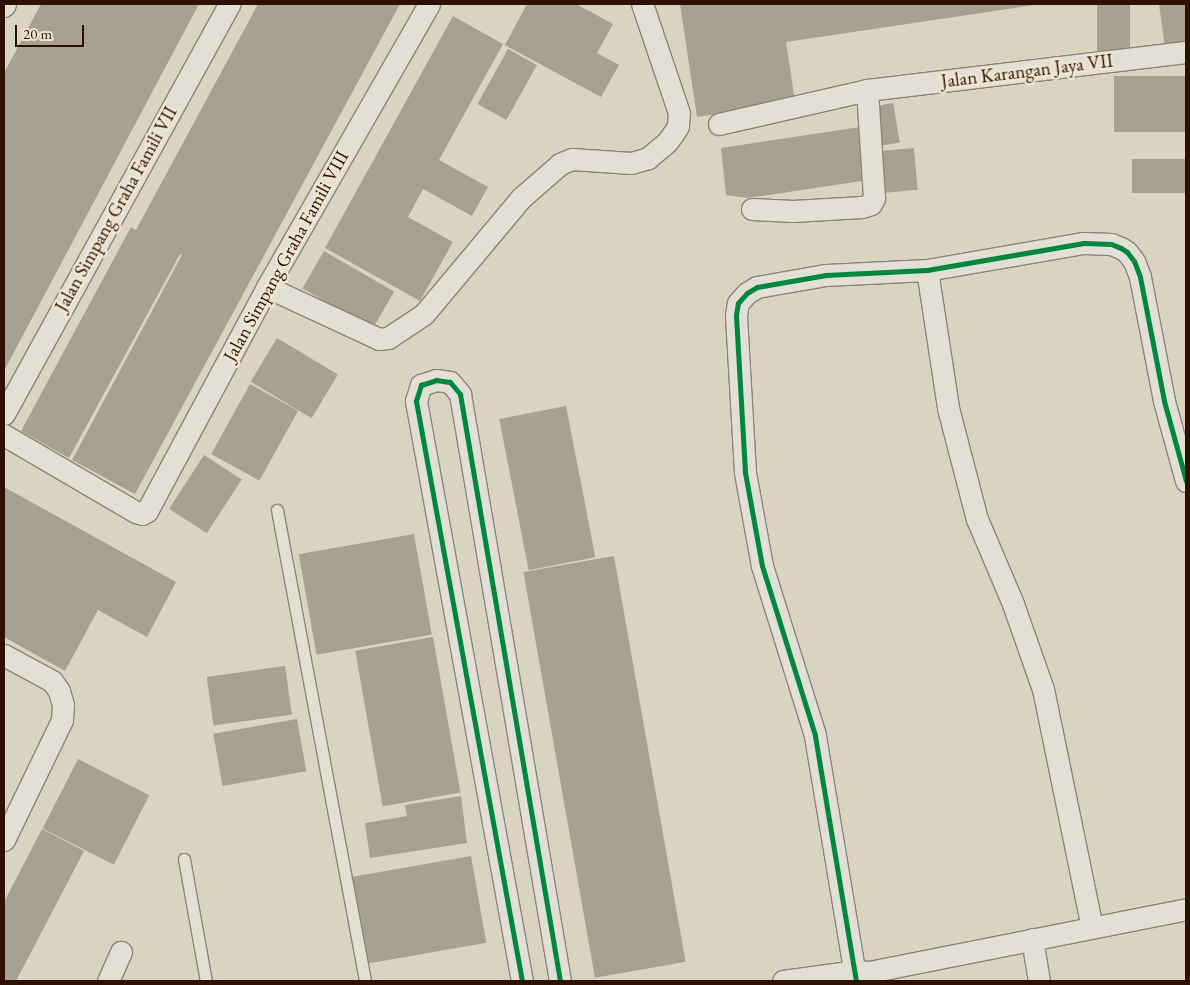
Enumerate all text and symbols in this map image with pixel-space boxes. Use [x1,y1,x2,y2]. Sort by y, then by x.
scale bar [18,15,86,47]
text: 20 m [23,24,52,43]
street label: Jalan Karangan Jaya VII [940,49,1114,93]
street label: Jalan Simpang Graha Famili VII [50,102,182,316]
street label: Jalan Simpang Graha Famili VIII [218,147,354,365]

